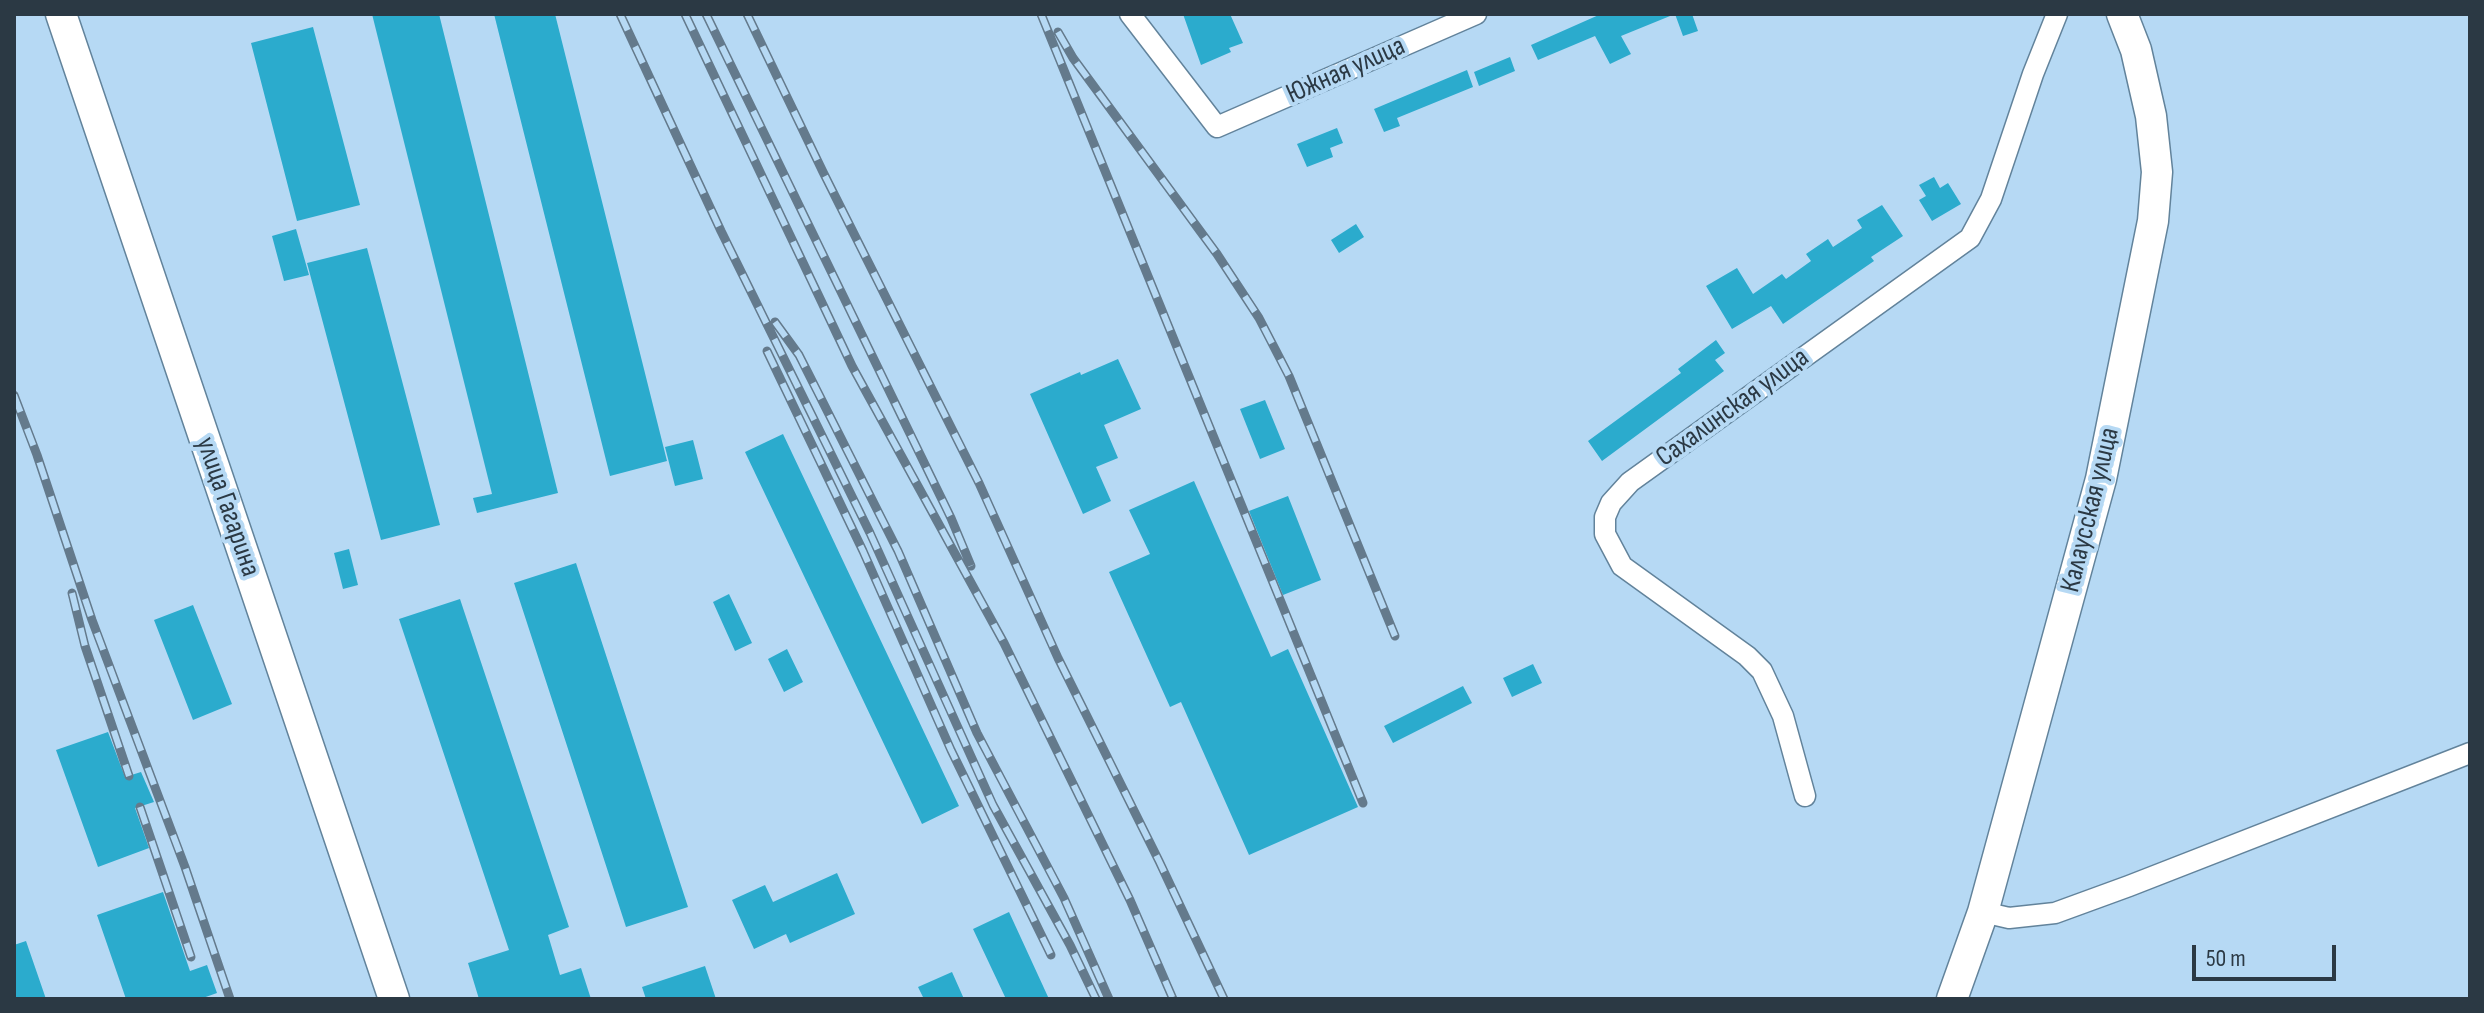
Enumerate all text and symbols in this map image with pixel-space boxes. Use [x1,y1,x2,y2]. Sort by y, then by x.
street label: Южная улица [1281,30,1411,112]
street label: Сахалинская улица [1650,341,1816,475]
street label: Калаусская улица [2054,424,2128,596]
street label: улица Гагарина [188,433,266,581]
scale bar [2196,929,2340,979]
text: 50 m [2206,944,2246,973]

